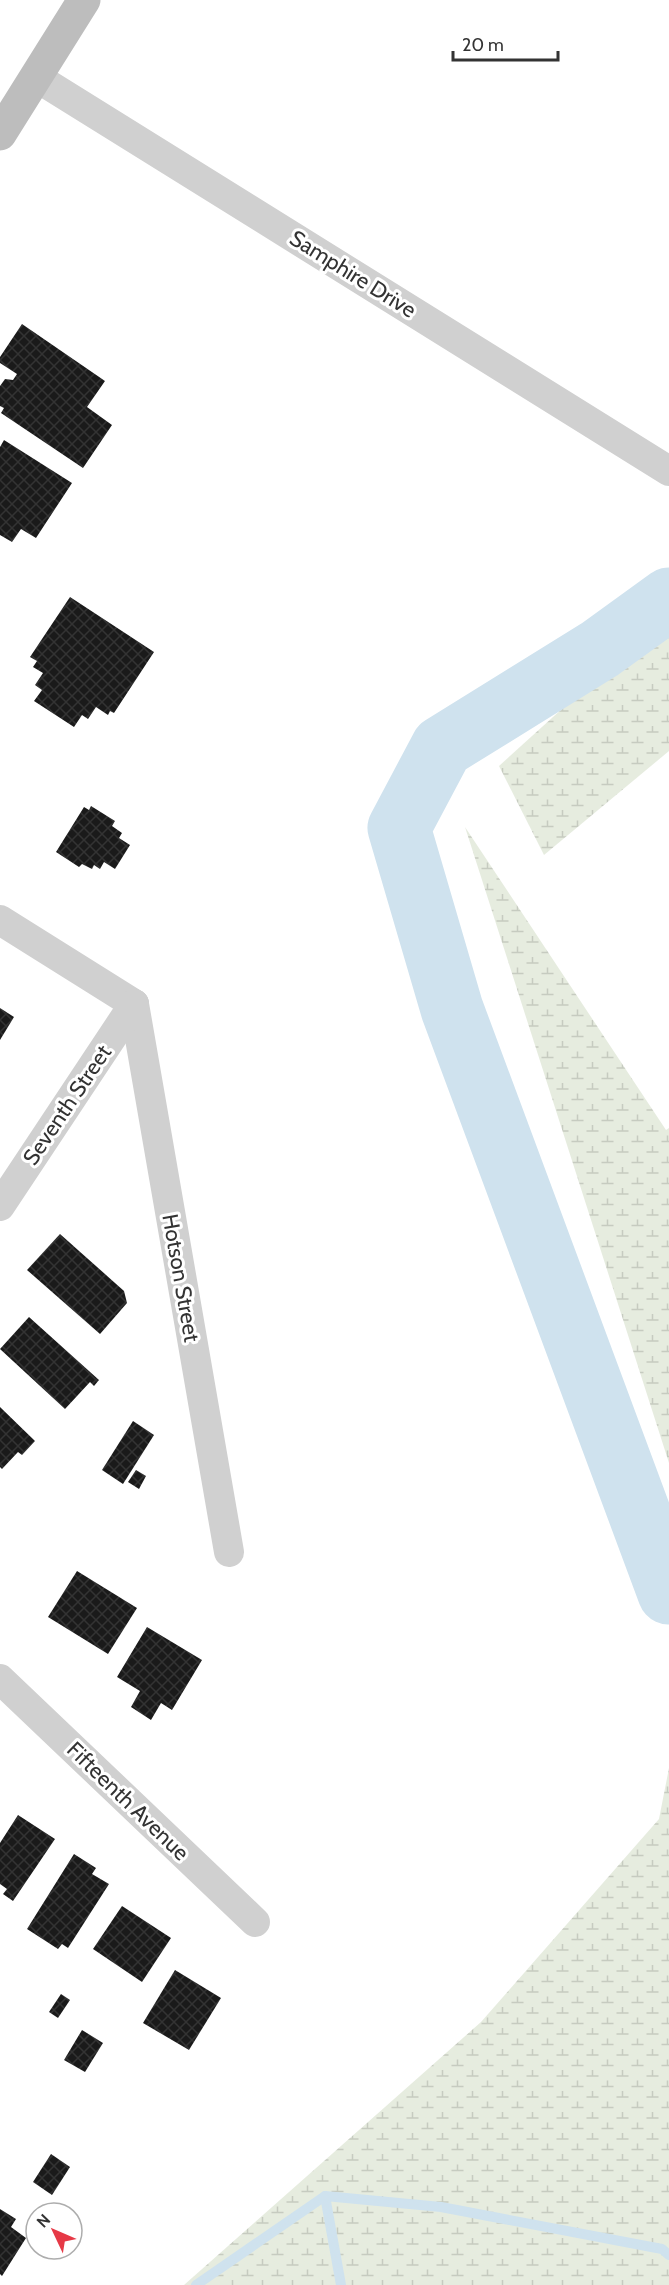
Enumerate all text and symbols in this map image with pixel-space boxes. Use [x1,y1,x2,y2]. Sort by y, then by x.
scale bar [453,24,558,62]
text: 20 m [462,34,504,56]
street label: Samphire Drive [285,224,421,324]
street label: Seventh Street [17,1039,117,1170]
street label: Hotson Street [156,1212,206,1345]
street label: Fifteenth Avenue [61,1736,195,1866]
north arrow [24,2201,84,2261]
text: N [33,2210,54,2232]

